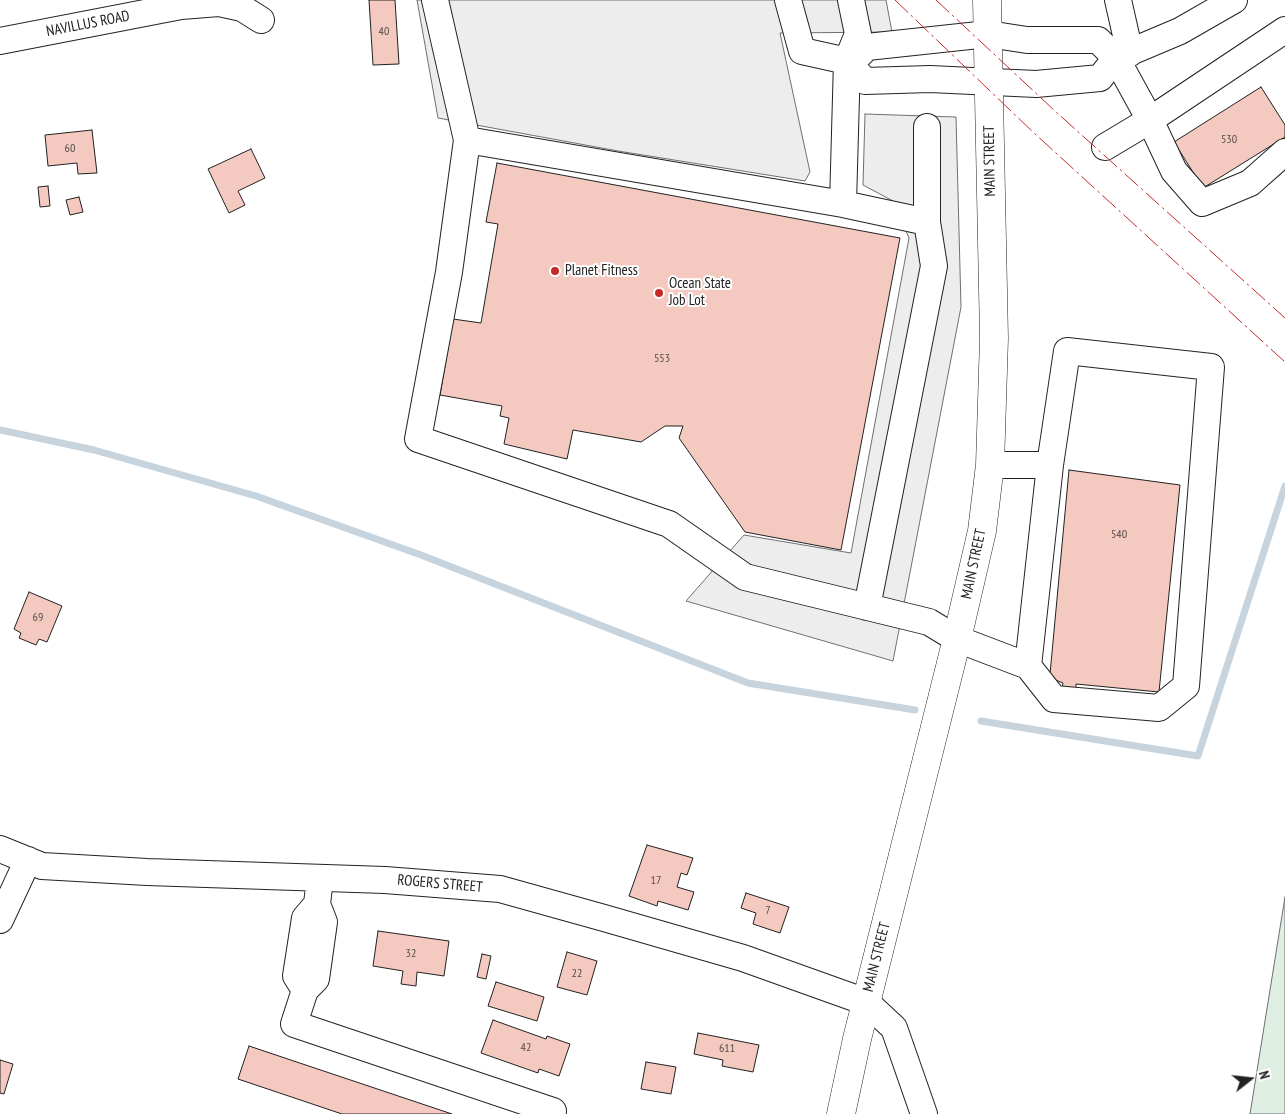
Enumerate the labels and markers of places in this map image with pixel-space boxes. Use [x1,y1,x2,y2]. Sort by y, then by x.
place label: Planet Fitness [565,262,638,280]
marker: Planet Fitness [549,265,561,277]
place label: Ocean State Job Lot [669,275,731,310]
marker: Ocean State Job Lot [653,287,665,299]

